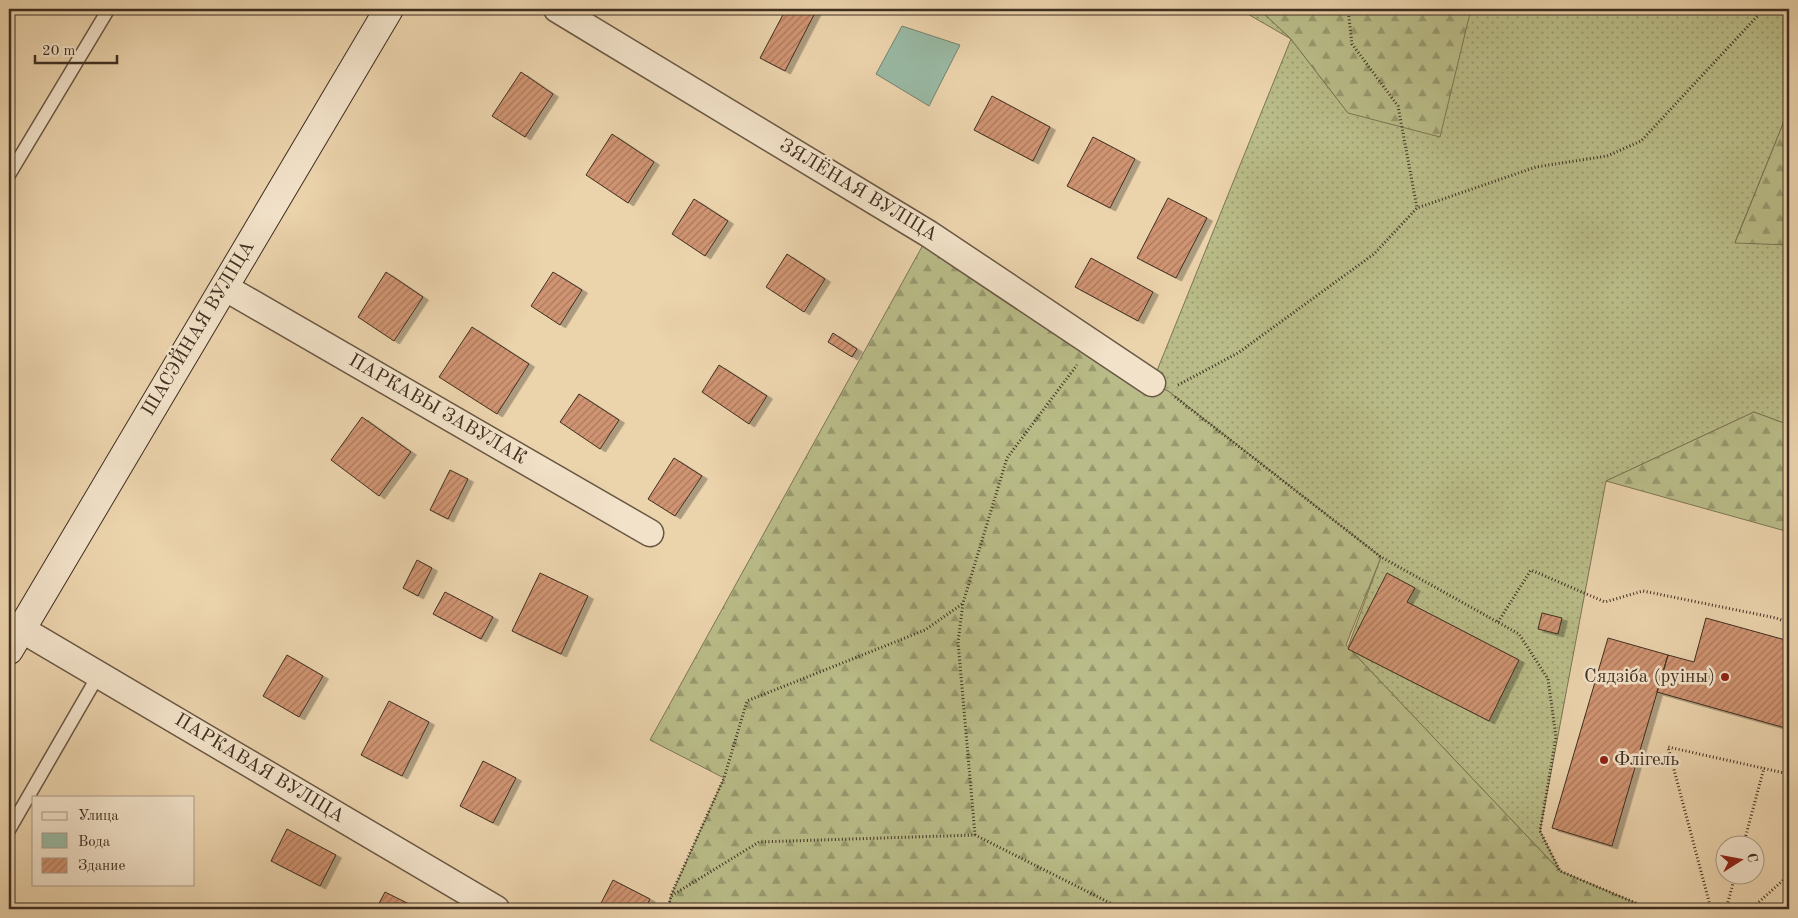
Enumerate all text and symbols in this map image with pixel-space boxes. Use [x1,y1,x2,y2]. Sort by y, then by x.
scale bar [35,32,118,64]
text: 20 m [42,44,76,59]
street label: ЗЯЛЁНАЯ ВУЛІЦА [776,134,942,246]
street label: ШАСЭЙНАЯ ВУЛІЦА [136,236,259,420]
street label: ПАРКАВЫ ЗАВУЛАК [345,351,529,469]
place label: Сядзіба (руіны) [1584,667,1715,687]
marker: Сядзіба (руіны) [1719,671,1731,683]
street label: ПАРКАВАЯ ВУЛІЦА [171,711,348,827]
place label: Флігель [1614,751,1679,770]
marker: Флігель [1598,754,1610,766]
legend [32,796,195,886]
text: Улица [78,809,119,824]
text: Вода [78,835,111,850]
north arrow [1716,836,1766,886]
text: С [1744,852,1760,864]
text: Здание [78,859,125,874]

